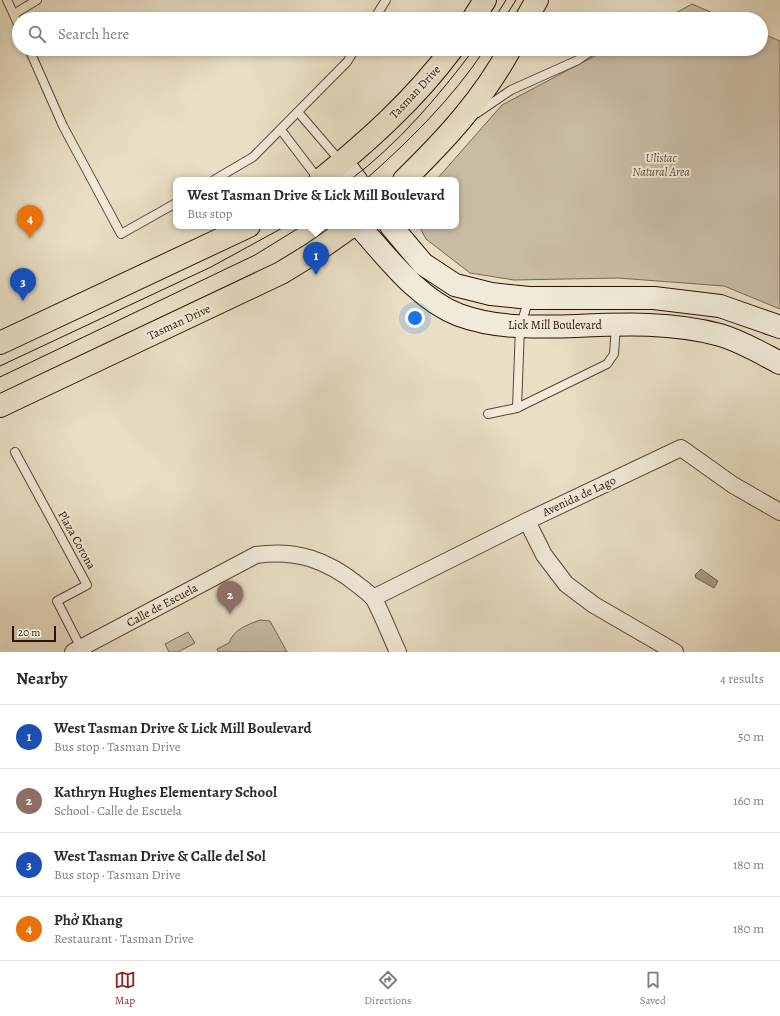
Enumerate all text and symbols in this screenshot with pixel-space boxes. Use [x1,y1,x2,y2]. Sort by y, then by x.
search box [12,12,768,56]
icon: search [26,23,48,45]
text: Search here [58,24,129,44]
street label: Tasman Drive [386,62,444,122]
park label: Ulistac Natural Area [632,150,690,180]
popup [173,177,459,229]
text: West Tasman Drive & Lick Mill Boulevard [187,185,445,205]
pin: 4 [17,205,43,238]
text: Bus stop [187,205,233,222]
pin: 1 [303,242,329,275]
pin: 3 [10,268,36,301]
street label: Tasman Drive [145,300,213,344]
your location [405,308,425,328]
street label: Lick Mill Boulevard [508,317,603,333]
street label: Avenida de Lago [539,472,618,520]
street label: Plaza Corona [54,508,100,572]
street label: Calle de Escuela [124,579,201,630]
pin: 2 [217,581,243,614]
scale bar [12,624,56,643]
text: 20 m [18,625,40,640]
text: Nearby [16,667,67,690]
text: 4 results [720,670,764,687]
text: West Tasman Drive & Lick Mill Boulevard [54,718,312,738]
text: 1 [27,728,31,745]
text: 50 m [738,728,764,745]
text: Bus stop · Tasman Drive [54,738,181,755]
text: Kathryn Hughes Elementary School [54,782,277,802]
text: 2 [26,792,32,809]
text: 160 m [733,792,764,809]
text: School · Calle de Escuela [54,802,182,819]
text: West Tasman Drive & Calle del Sol [54,846,266,866]
text: 3 [26,856,32,873]
text: 180 m [733,856,764,873]
text: Bus stop · Tasman Drive [54,866,181,883]
text: Phở Khang [54,910,123,930]
text: 4 [26,920,32,937]
text: 180 m [733,920,764,937]
text: Restaurant · Tasman Drive [54,930,194,947]
tab: Map [114,969,136,1008]
tab: Directions [364,969,412,1008]
tab: Saved [640,969,666,1008]

